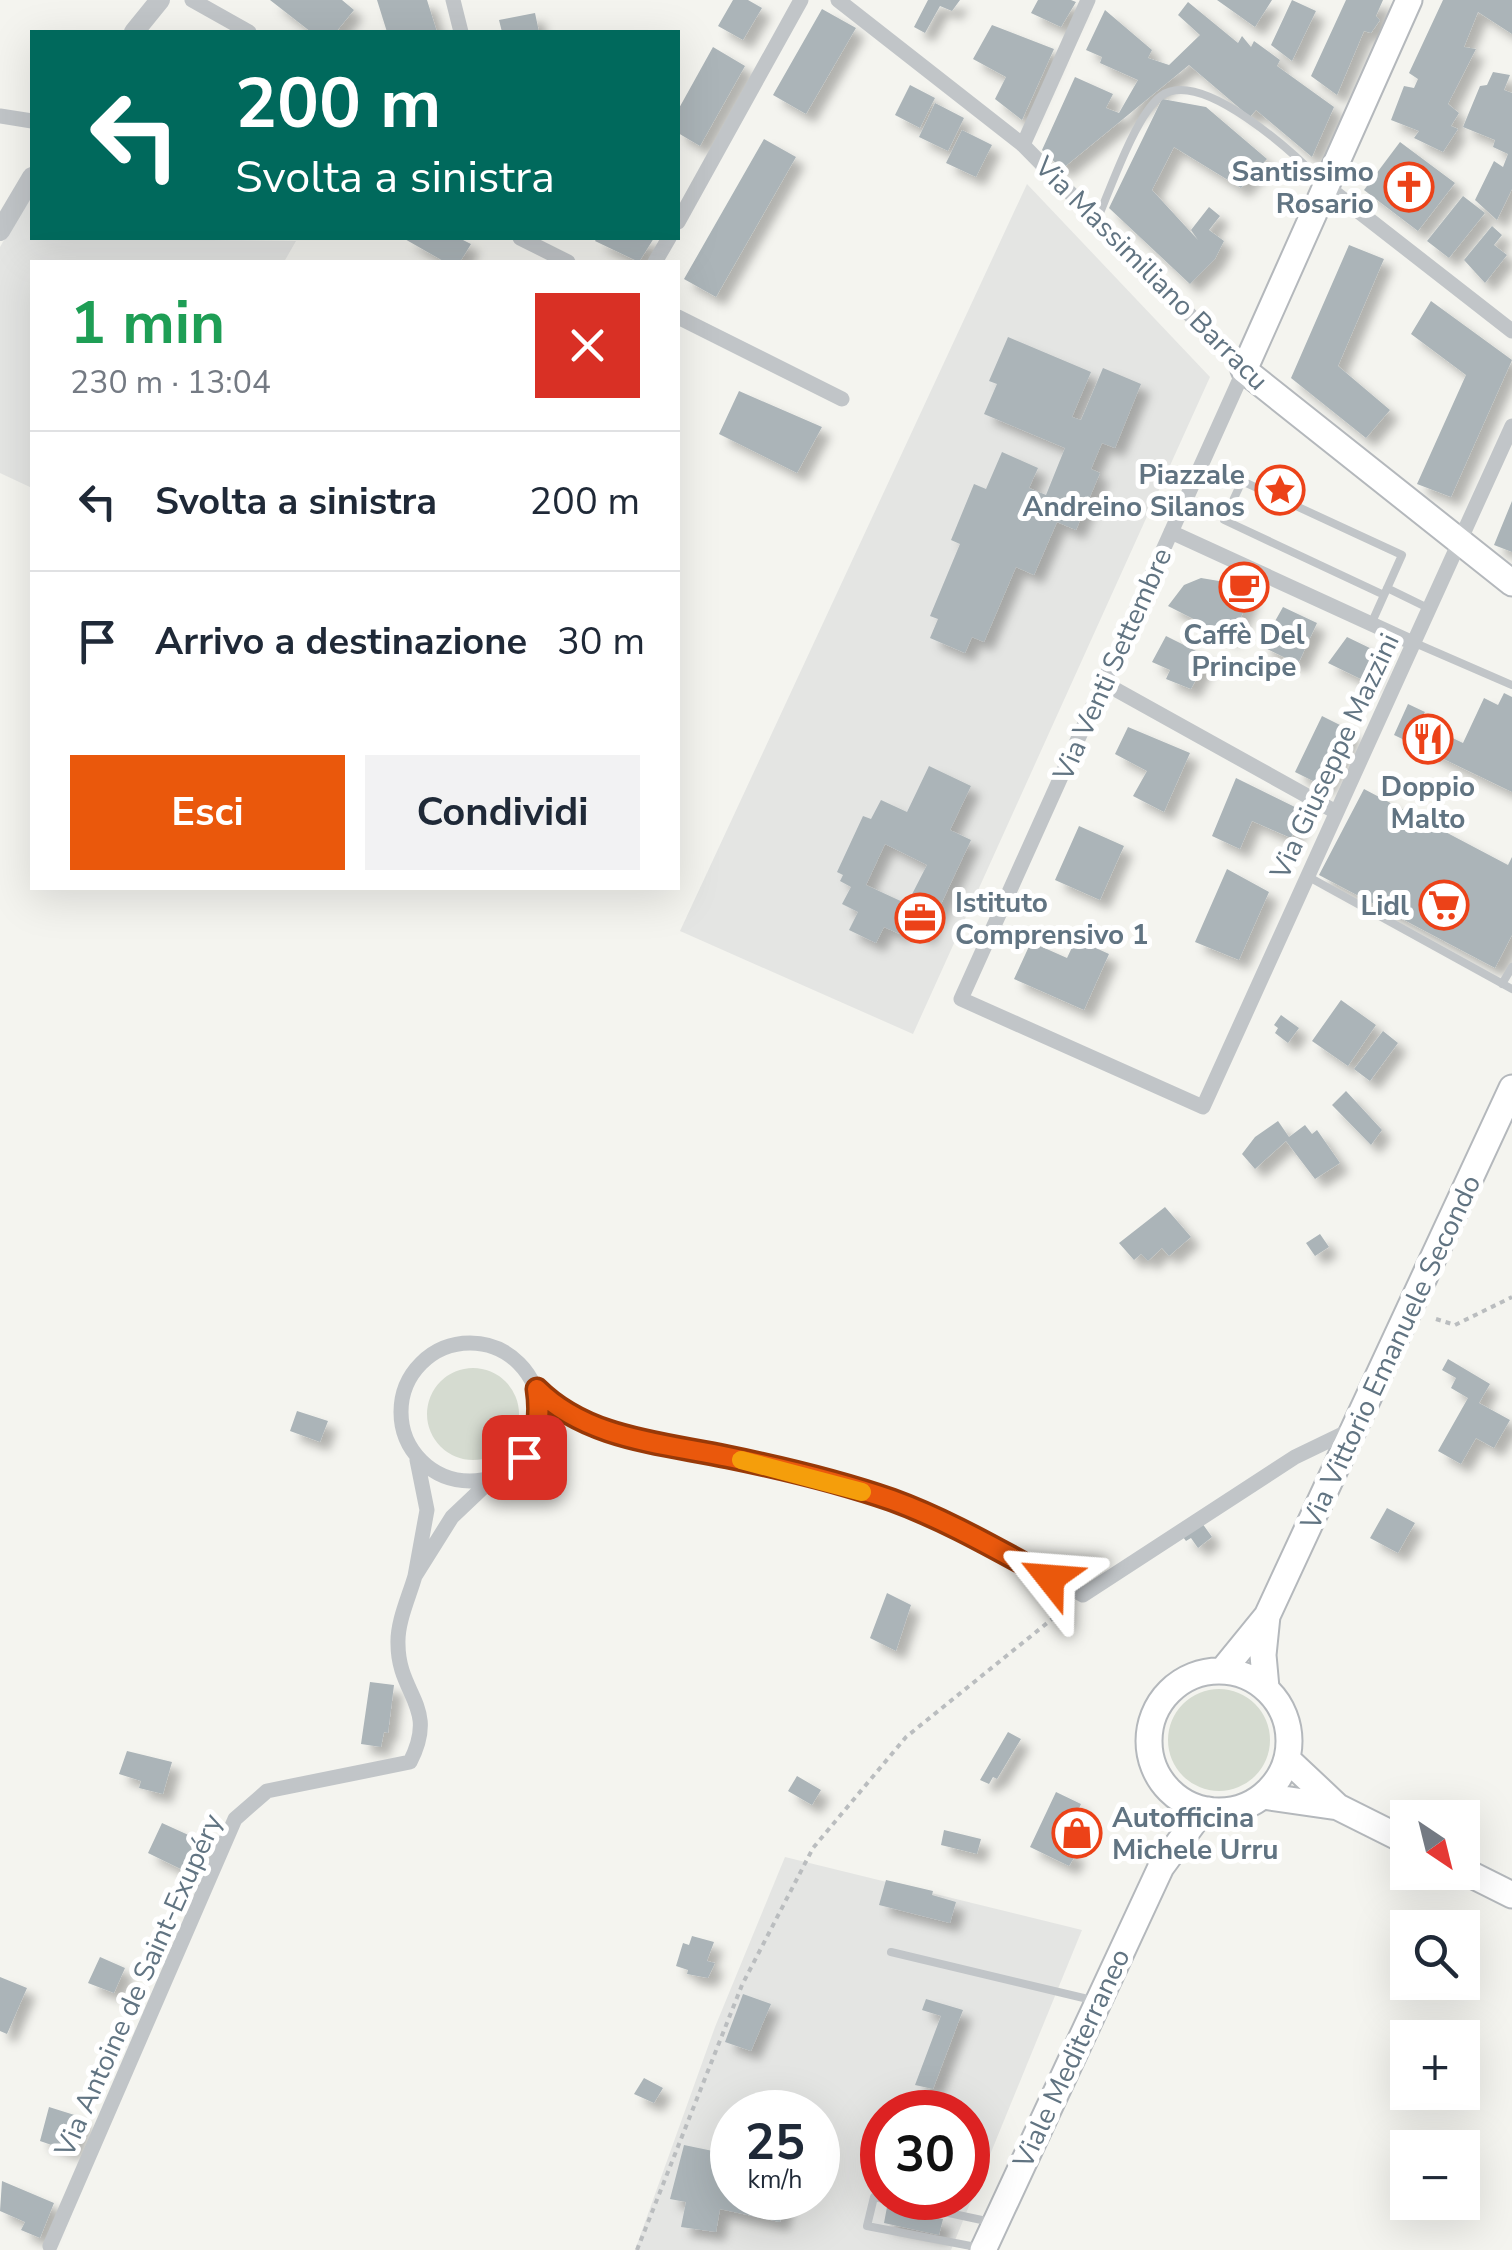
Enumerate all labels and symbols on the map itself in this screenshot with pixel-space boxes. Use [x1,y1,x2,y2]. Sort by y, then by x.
street label: Via Massimiliano Barracu [1025,148,1276,399]
place label: Santissimo Rosario [1232,153,1374,223]
church icon: Santissimo Rosario [1383,161,1435,213]
place label: Piazzale Andreino Silanos [1023,456,1245,526]
place icon: Piazzale Andreino Silanos [1254,464,1306,516]
street label: Via Venti Settembre [1044,542,1181,788]
cafe icon: Caffè Del Principe [1218,561,1270,613]
place label: Caffè Del Principe [1183,616,1305,686]
street label: Via Giuseppe Mazzini [1261,627,1409,886]
restaurant icon: Doppio Malto [1402,713,1454,765]
place label: Doppio Malto [1381,768,1475,838]
supermarket icon: Lidl [1418,879,1470,931]
place label: Istituto Comprensivo 1 [955,884,1149,954]
place label: Lidl [1360,887,1409,925]
office icon: Istituto Comprensivo 1 [894,892,946,944]
street label: Via Vittorio Emanuele Secondo [1291,1169,1490,1537]
pin [482,1415,567,1500]
position arrow [998,1526,1102,1630]
place label: Autofficina Michele Urru [1112,1799,1279,1869]
north arrow [1390,1800,1480,1890]
shop icon: Autofficina Michele Urru [1051,1807,1103,1859]
street label: Via Antoine de Saint-Exupéry [46,1808,232,2164]
street label: Viale Mediterraneo [1004,1942,1139,2175]
speed limit sign: 30 [860,2090,990,2220]

